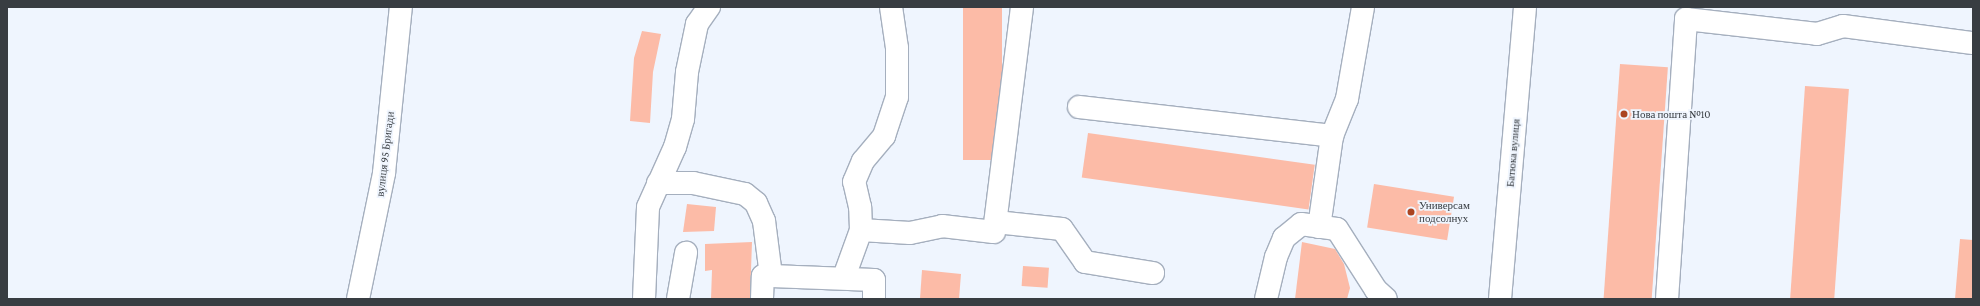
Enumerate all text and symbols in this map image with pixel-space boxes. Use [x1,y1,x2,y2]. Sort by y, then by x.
place label: Нова пошта №10 [1632,107,1711,121]
marker: Нова пошта №10 [1619,109,1629,119]
street label: вулиця 95 Бригади [373,111,397,197]
street label: Батюка вулиця [1503,118,1523,188]
place label: Универсам подсолнух [1419,199,1470,225]
marker: Универсам подсолнух [1406,207,1416,217]

